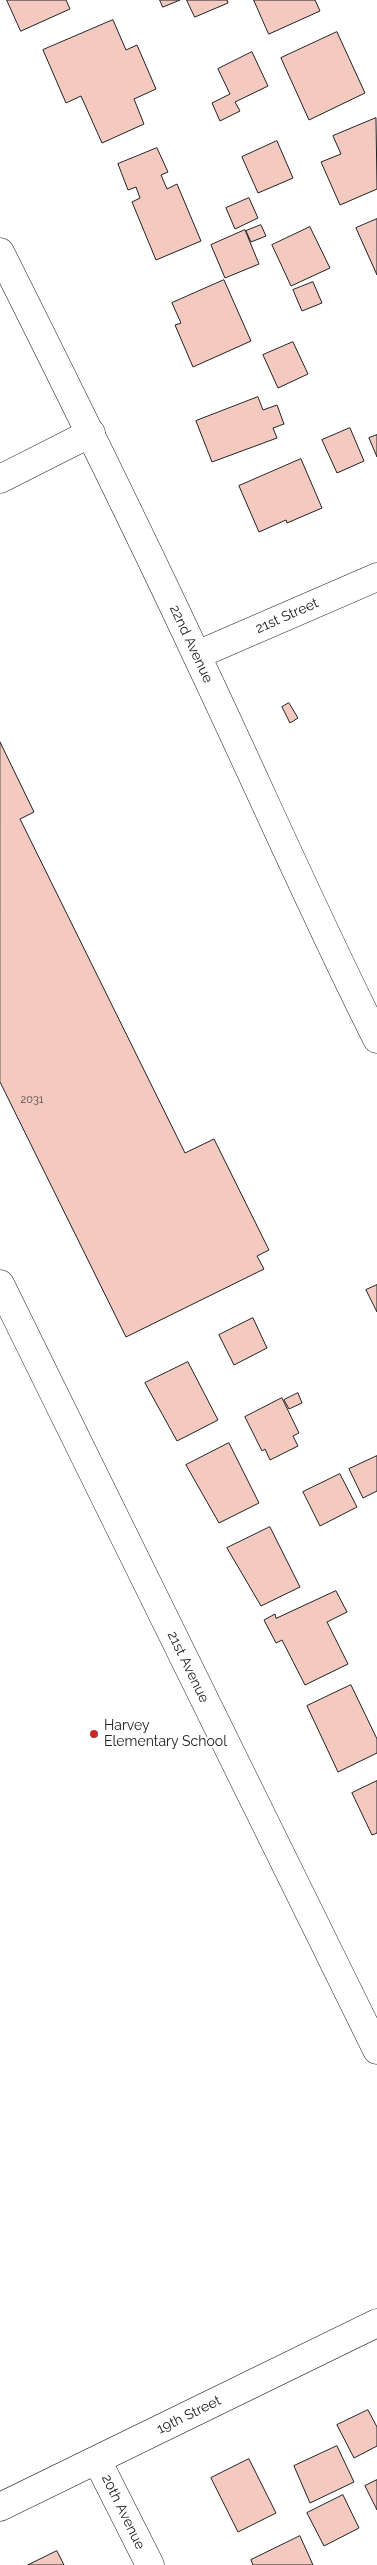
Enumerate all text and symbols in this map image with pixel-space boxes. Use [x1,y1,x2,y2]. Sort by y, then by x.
street label: 21st Street [253,595,321,637]
street label: 22nd Avenue [166,602,216,686]
house number: 2031 [20,1093,44,1107]
street label: 21st Avenue [163,1629,213,1705]
place label: Harvey Elementary School [104,1718,227,1750]
marker: Harvey Elementary School [88,1728,100,1740]
street label: 19th Street [154,2392,224,2438]
street label: 20th Avenue [98,2472,148,2552]

